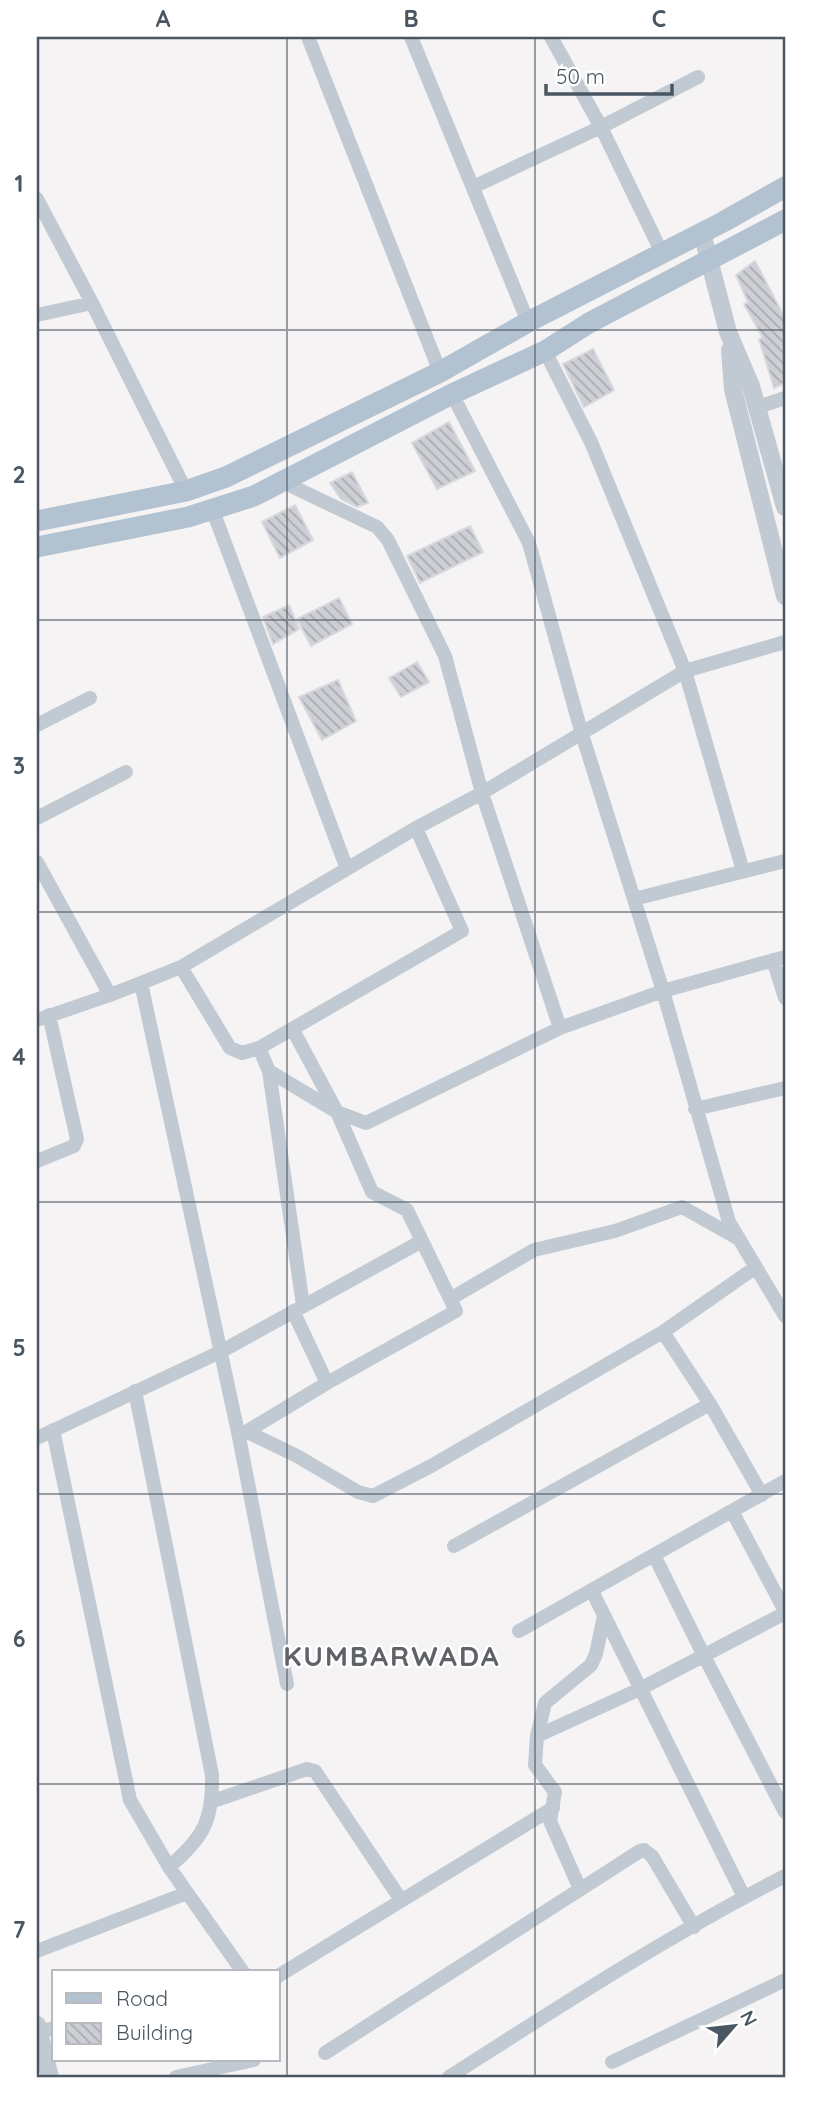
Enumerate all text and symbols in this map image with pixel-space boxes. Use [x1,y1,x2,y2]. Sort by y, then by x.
text: A [156,4,171,33]
text: B [403,4,419,33]
text: C [652,4,666,33]
scale bar [546,52,672,96]
text: 50 m [556,63,605,89]
text: 1 [15,169,23,198]
text: 2 [12,460,26,489]
text: 3 [13,751,25,780]
text: 4 [12,1042,26,1071]
text: 5 [12,1333,26,1362]
text: 6 [13,1624,25,1653]
district label: KUMBARWADA [283,1638,501,1673]
text: 7 [13,1915,26,1944]
legend [52,1970,280,2062]
text: Road [116,1985,168,2011]
north arrow [700,1992,770,2062]
text: N [735,2006,763,2030]
text: Building [116,2019,193,2045]

